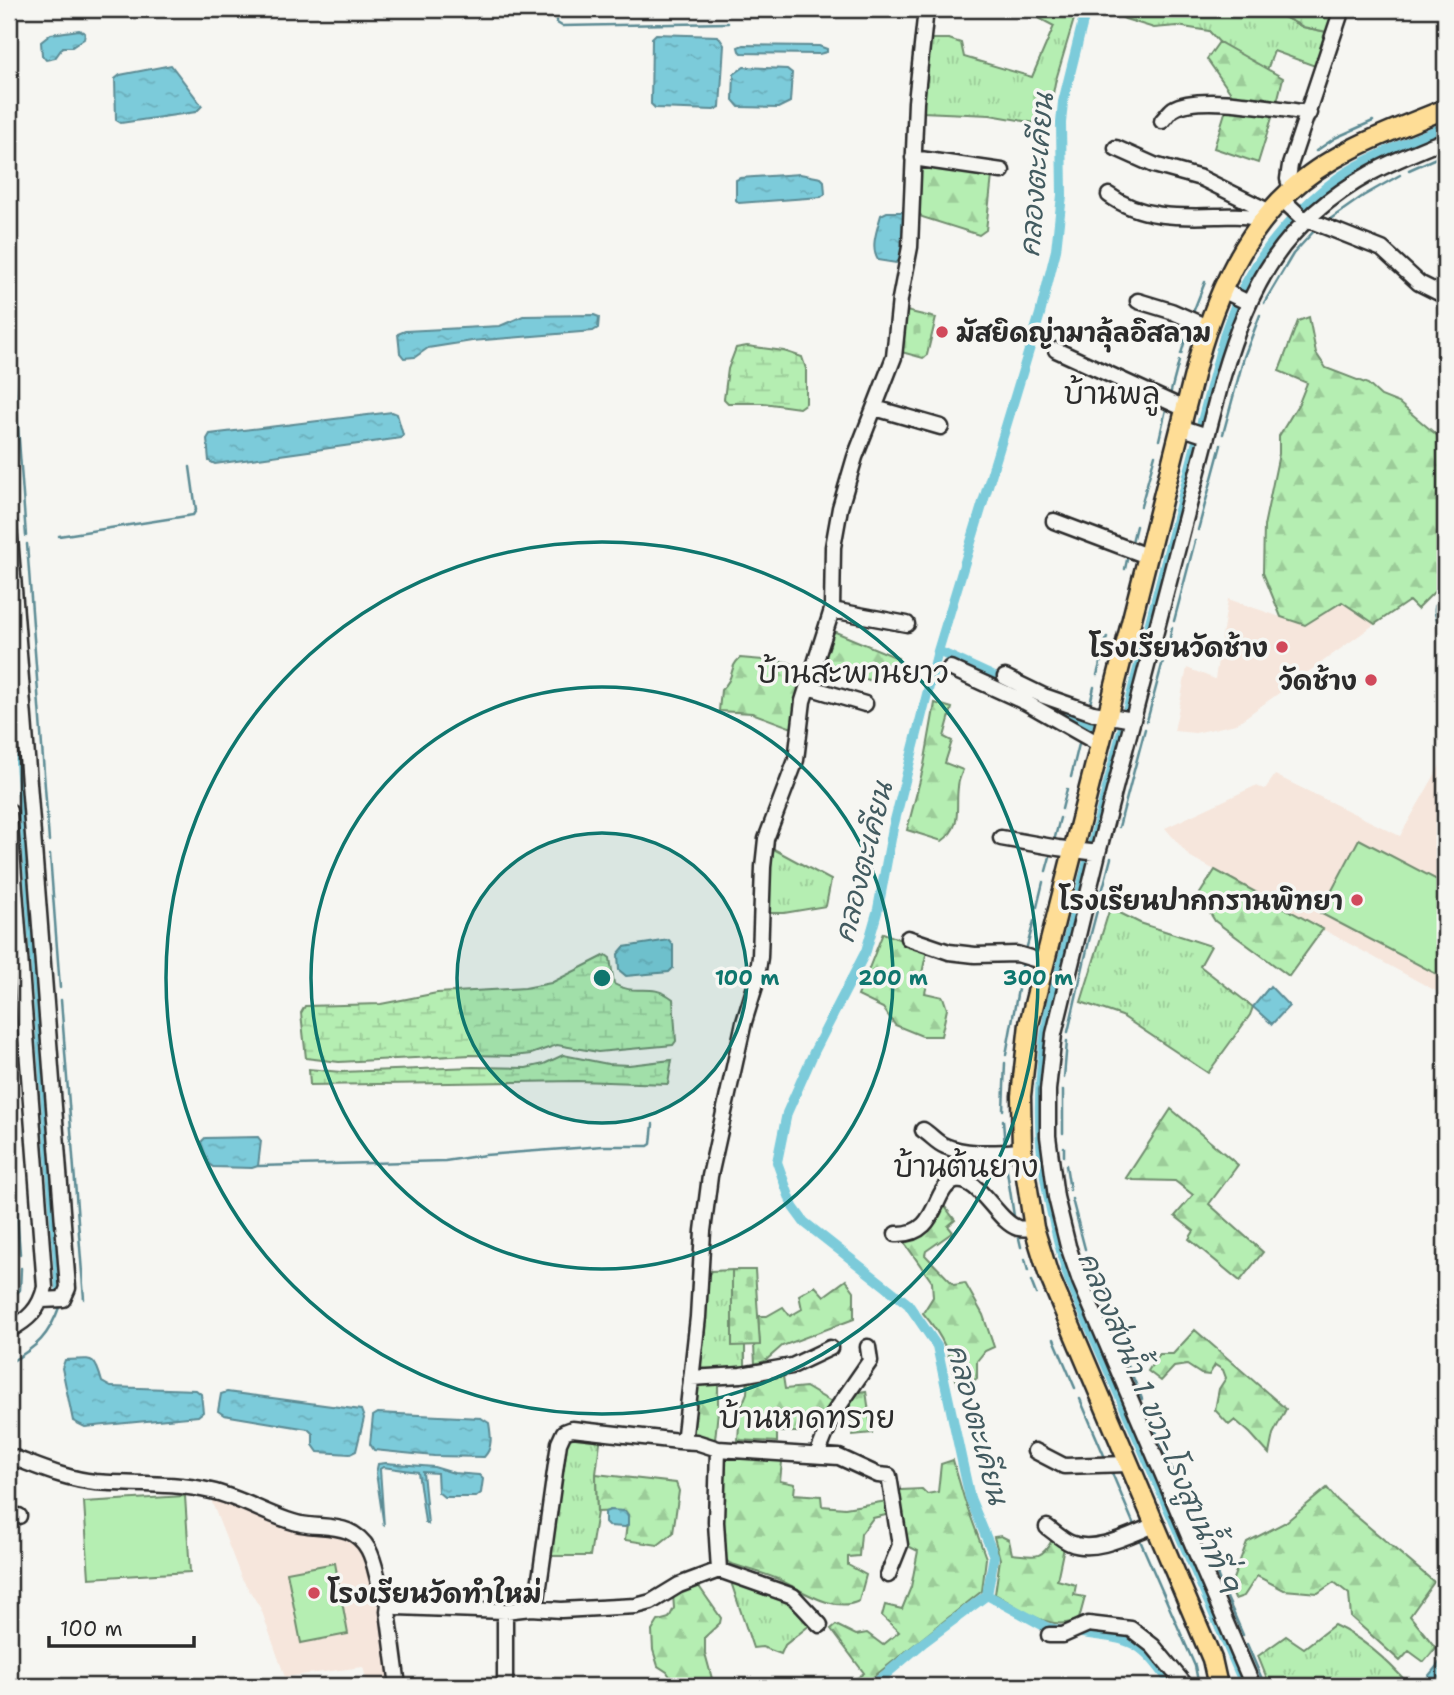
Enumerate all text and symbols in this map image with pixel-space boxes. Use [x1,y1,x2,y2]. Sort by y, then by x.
water label: คลองตะเคียน [1010,90,1062,258]
place label: มัสยิดญ่ามาลุ้ลอิสลาม [956,315,1211,353]
marker: มัสยิดญ่ามาลุ้ลอิสลาม [934,324,950,340]
district label: บ้านพลู [1064,373,1160,416]
place label: โรงเรียนวัดช้าง [1088,630,1268,665]
marker: โรงเรียนวัดช้าง [1274,639,1290,655]
district label: บ้านสะพานยาว [757,652,949,693]
place label: วัดช้าง [1279,663,1357,698]
marker: วัดช้าง [1363,672,1379,688]
water label: คลองตะเคียน [825,777,902,946]
place label: โรงเรียนปากกรานพิทยา [1058,883,1343,918]
marker: โรงเรียนปากกรานพิทยา [1349,892,1365,908]
text: 100 m [715,964,779,992]
text: 200 m [858,964,928,992]
text: 300 m [1003,964,1073,992]
centre of rings [590,966,614,990]
district label: บ้านต้นยาง [894,1146,1038,1187]
water label: คลองส่งน้ำ 1 ขวา-โรงสูบน้ำที่ 9 [1068,1243,1254,1601]
water label: คลองตะเคียน [938,1340,1018,1509]
district label: บ้านหาดทราย [719,1397,895,1438]
place label: โรงเรียนวัดทำใหม่ [327,1576,541,1611]
marker: โรงเรียนวัดทำใหม่ [306,1585,322,1601]
scale bar [49,1604,194,1648]
text: 100 m [60,1615,123,1643]

